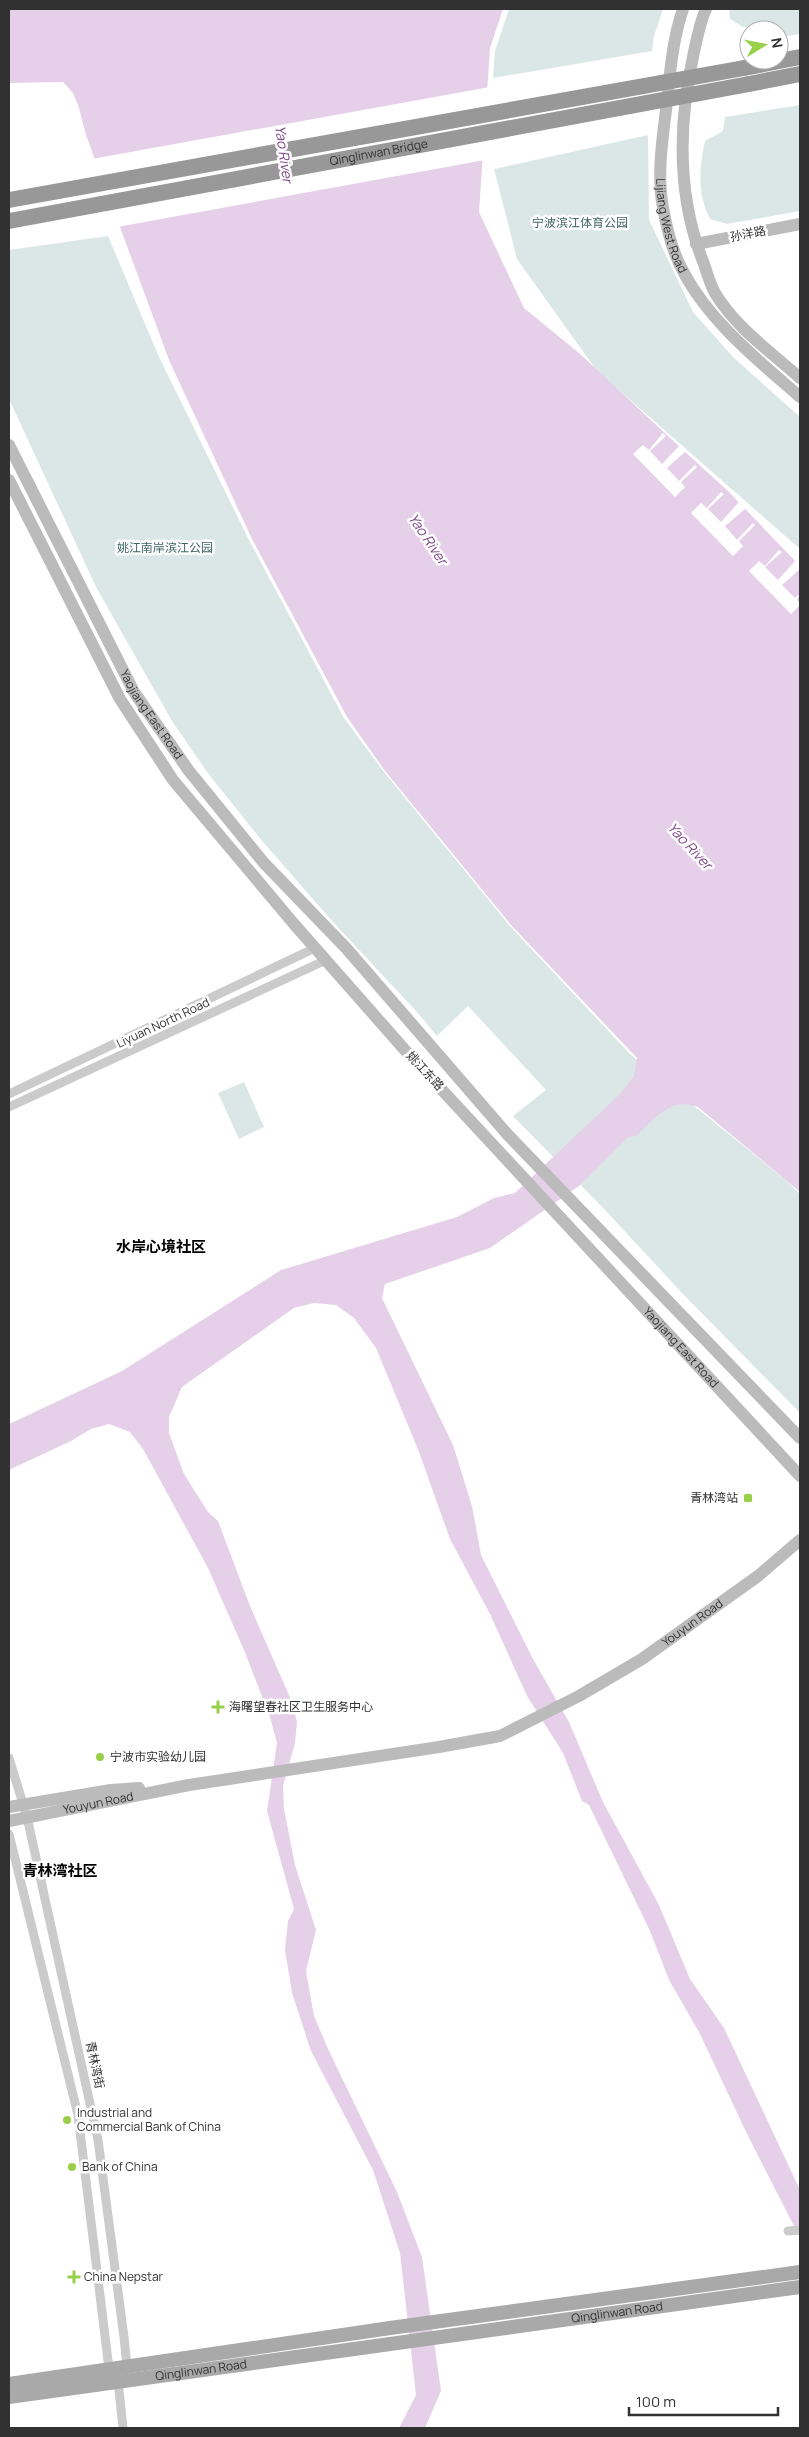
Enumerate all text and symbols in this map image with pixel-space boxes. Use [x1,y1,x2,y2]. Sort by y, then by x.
north arrow [739,20,789,70]
text: N [767,36,788,49]
water label: Yao River [271,124,298,186]
street label: Qinglinwan Bridge [328,135,429,169]
street label: Lijiang West Road [652,178,692,276]
park label: 宁波滨江体育公园 [532,214,628,231]
street label: 孙洋路 [729,222,767,245]
water label: Yao River [404,509,454,570]
park label: 姚江南岸滨江公园 [117,539,213,556]
street label: Yaojiang East Road [116,667,187,762]
water label: Yao River [664,818,718,875]
street label: Liyuan North Road [113,994,212,1052]
street label: 姚江东路 [403,1047,448,1094]
district label: 水岸心境社区 [116,1236,206,1257]
street label: Yaojiang East Road [640,1303,723,1391]
place label: 青林湾站 [690,1489,738,1506]
marker: 青林湾站 [742,1492,754,1504]
street label: Youyun Road [658,1595,726,1650]
place label: 海曙望春社区卫生服务中心 [229,1698,373,1715]
marker: 海曙望春社区卫生服务中心 [211,1700,225,1714]
place label: 宁波市实验幼儿园 [110,1748,206,1765]
marker: 宁波市实验幼儿园 [94,1751,106,1763]
street label: Youyun Road [61,1787,135,1818]
district label: 青林湾社区 [22,1860,98,1881]
street label: 青林湾街 [82,2040,109,2090]
place label: Industrial and Commercial Bank of China [77,2104,221,2135]
marker: Industrial and Commercial Bank of China [61,2114,73,2126]
place label: Bank of China [82,2158,158,2175]
marker: Bank of China [66,2161,78,2173]
place label: China Nepstar [84,2268,164,2285]
marker: China Nepstar [68,2271,80,2283]
street label: Qinglinwan Road [570,2297,664,2327]
street label: Qinglinwan Road [154,2355,248,2385]
scale bar [629,2384,778,2416]
text: 100 m [636,2391,676,2412]

